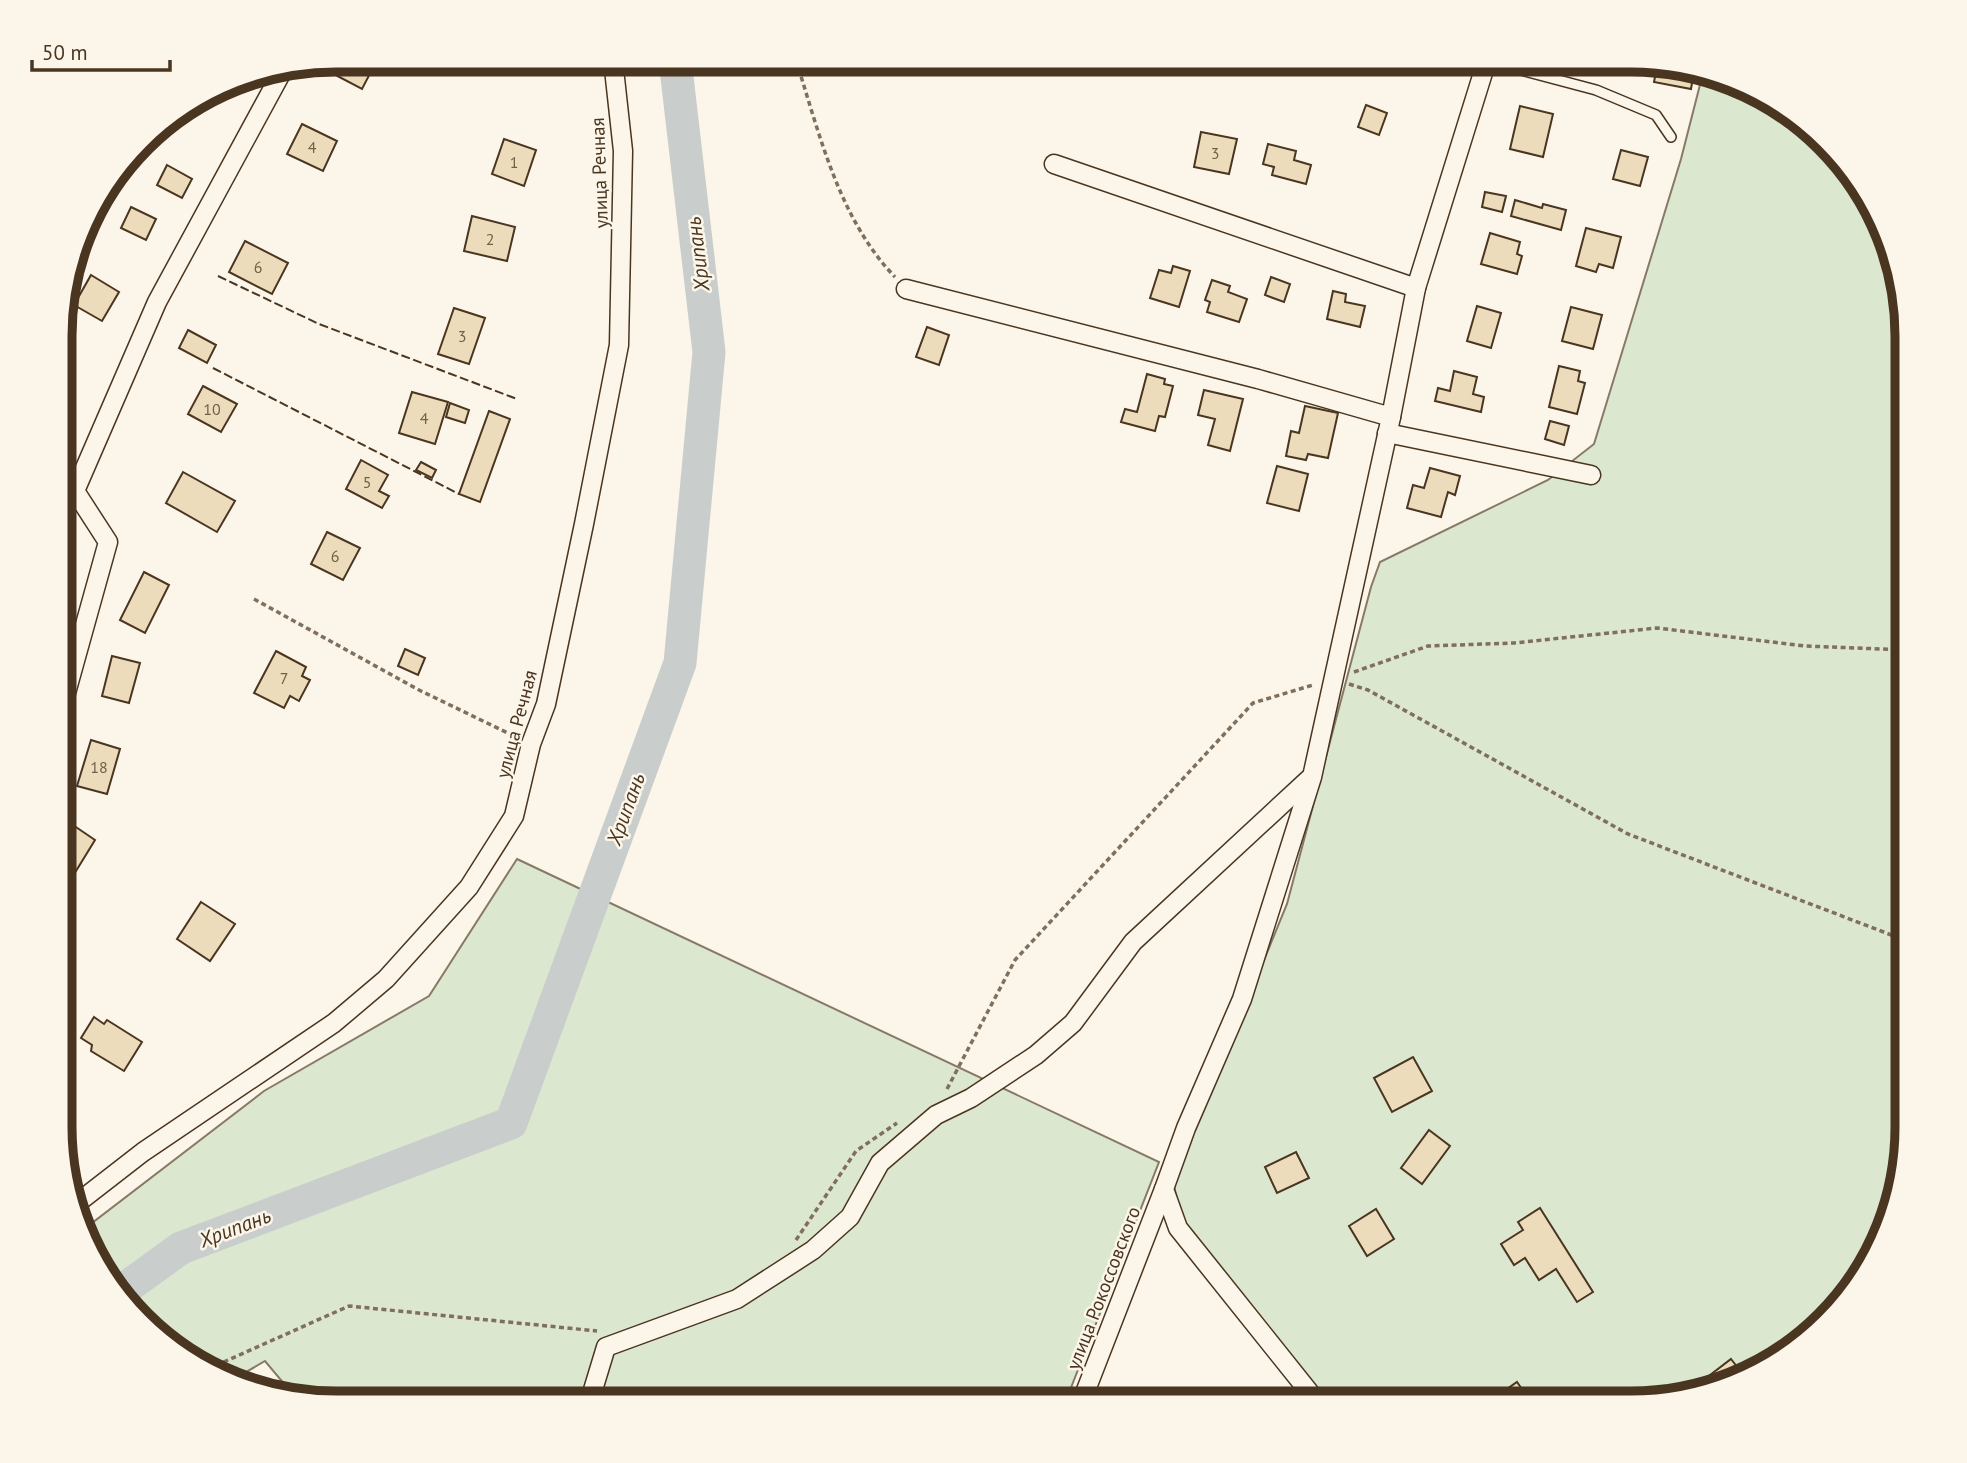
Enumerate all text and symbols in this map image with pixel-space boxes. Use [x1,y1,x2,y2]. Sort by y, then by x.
scale bar [32,28,170,72]
text: 50 m [42,39,88,66]
street label: улица Речная [585,117,613,229]
house number: 4 [308,137,317,157]
house number: 3 [1211,143,1219,163]
house number: 1 [510,152,518,172]
water label: Хрипань [680,215,716,294]
house number: 2 [486,229,494,249]
house number: 6 [254,257,262,277]
house number: 3 [458,326,466,346]
house number: 10 [203,399,221,419]
house number: 4 [420,408,429,428]
house number: 5 [363,472,371,492]
house number: 6 [331,546,339,566]
street label: улица Речная [490,667,542,781]
house number: 7 [280,668,288,688]
house number: 18 [90,757,108,777]
water label: Хрипань [600,769,651,850]
water label: Хрипань [194,1201,275,1254]
street label: улица Рокоссовского [1061,1203,1145,1373]

